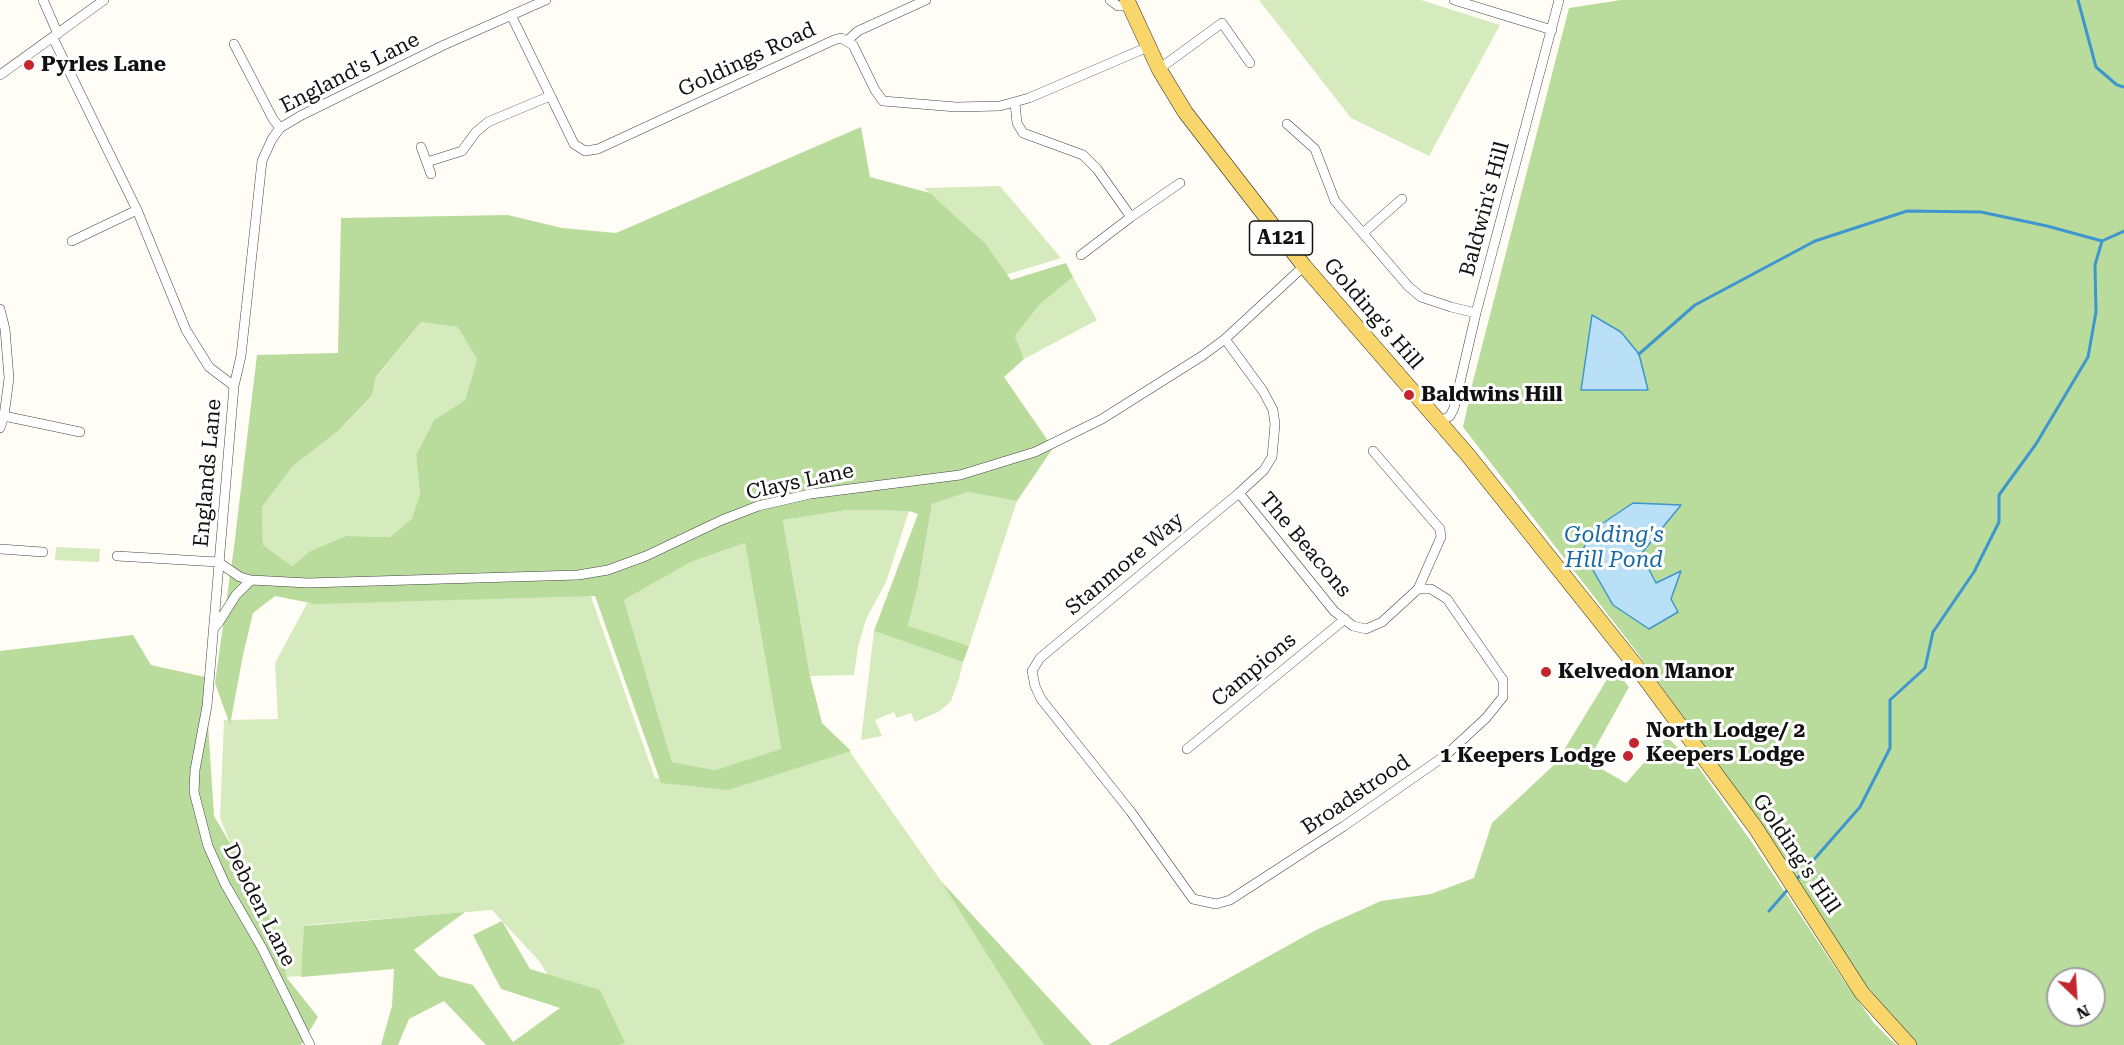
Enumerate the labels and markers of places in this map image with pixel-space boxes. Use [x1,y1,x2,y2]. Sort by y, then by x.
place label: Pyrles Lane [41,52,166,78]
marker: Pyrles Lane [22,58,36,72]
place label: Baldwins Hill [1421,382,1563,408]
marker: Baldwins Hill [1402,388,1416,402]
place label: Kelvedon Manor [1558,659,1734,685]
marker: Kelvedon Manor [1539,665,1553,679]
place label: North Lodge/ 2 Keepers Lodge [1646,718,1805,768]
marker: North Lodge/ 2 Keepers Lodge [1627,736,1641,750]
place label: 1 Keepers Lodge [1440,743,1616,769]
marker: 1 Keepers Lodge [1621,749,1635,763]

